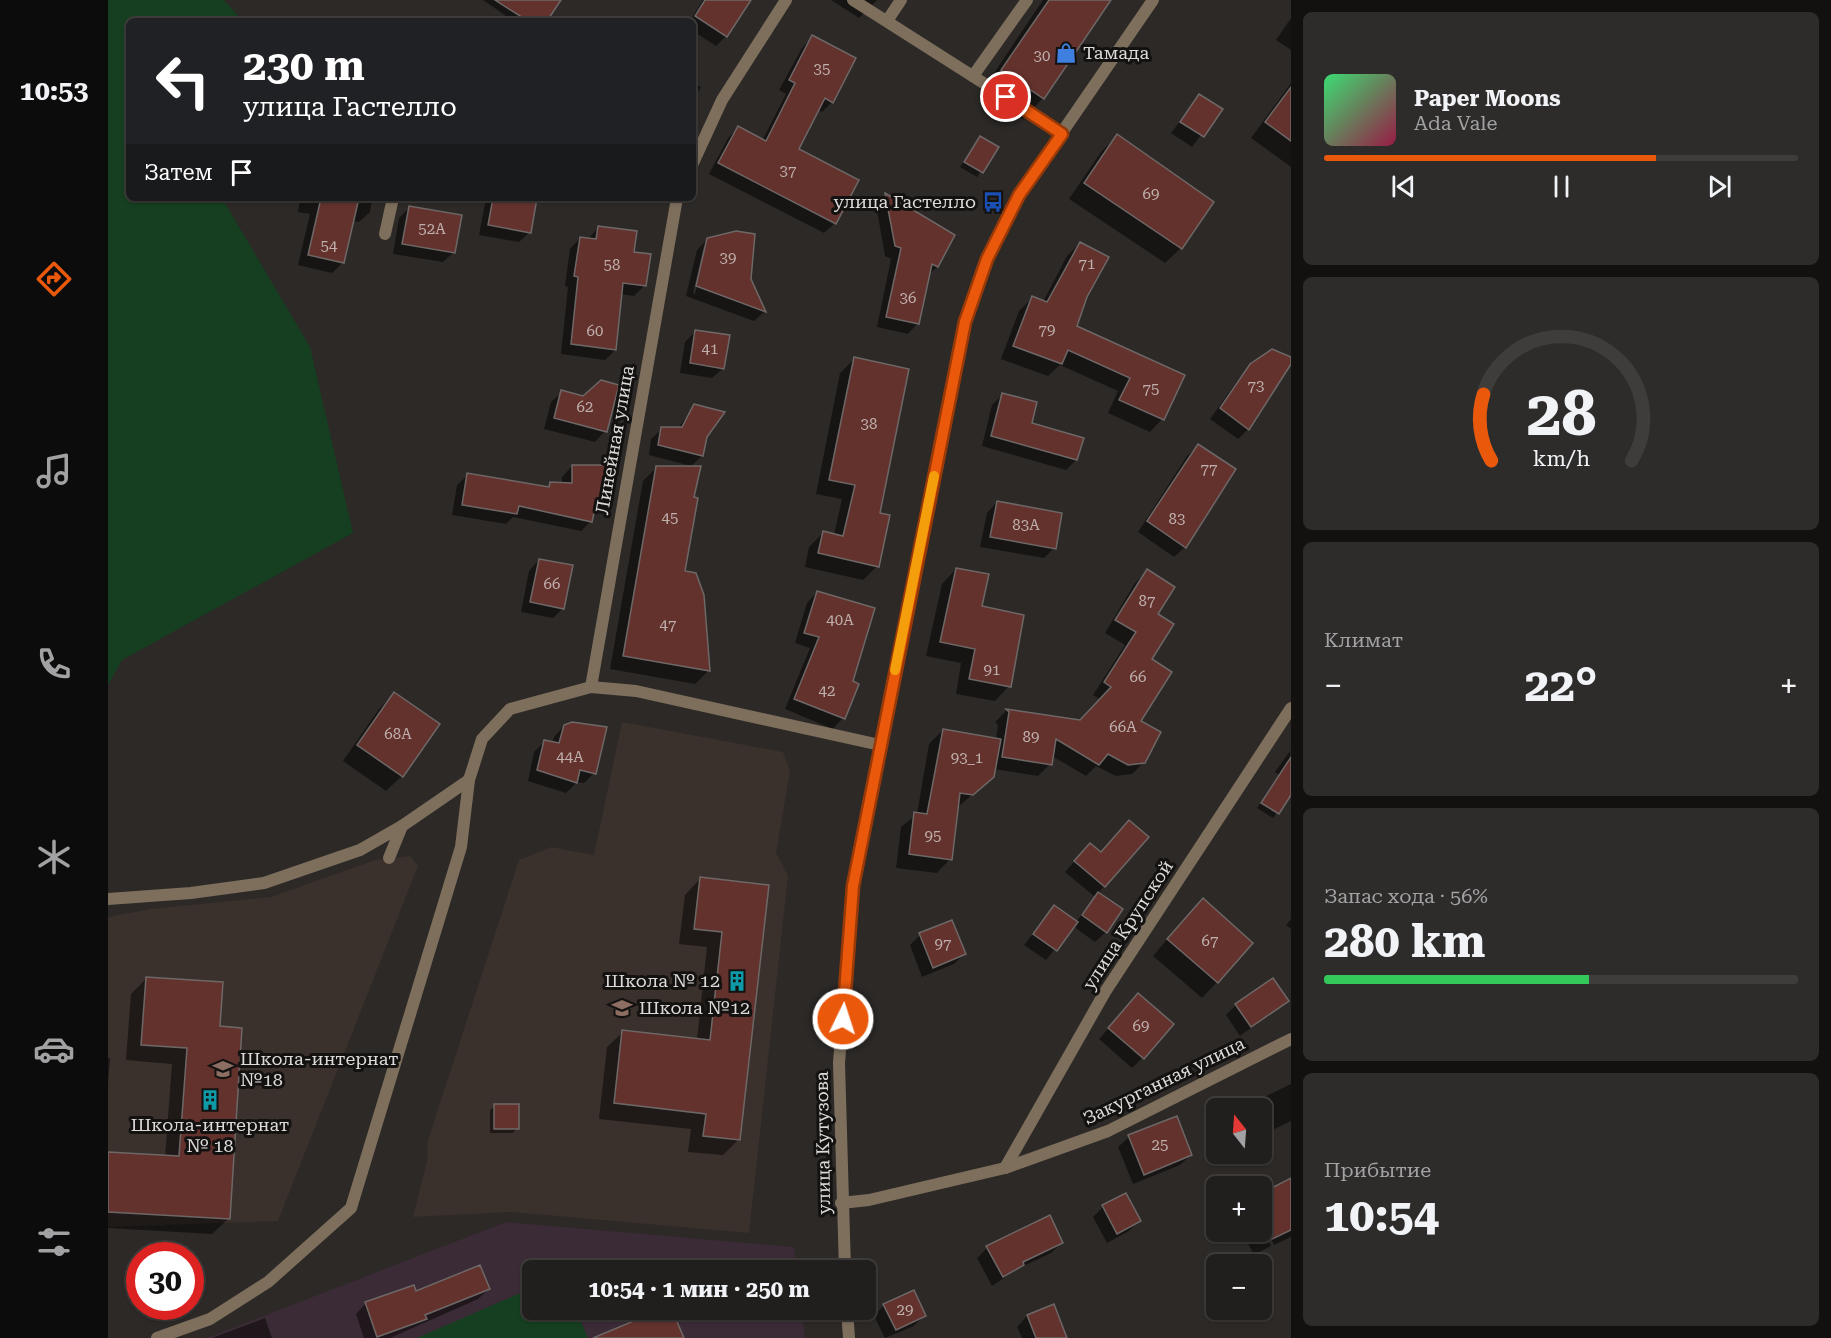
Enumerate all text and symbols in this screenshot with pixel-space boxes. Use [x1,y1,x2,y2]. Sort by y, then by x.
text: 230 m [243,41,365,90]
shop icon: Тамада [1054,41,1078,65]
icon: left [144,42,222,120]
place label: Тамада [1083,42,1149,63]
house number: 30 [1034,47,1050,65]
house number: 35 [814,60,830,78]
pin [980,71,1031,122]
text: 10:53 [20,75,88,107]
icon: arrive [989,80,1022,113]
text: Paper Moons [1414,86,1561,111]
text: улица Гастелло [243,91,457,123]
text: Ada Vale [1414,111,1497,135]
icon: arrive [225,156,258,189]
text: Затем [144,160,213,185]
house number: 37 [780,162,796,180]
icon: previous [1387,170,1420,203]
icon: pause [1545,170,1578,203]
icon: next [1703,170,1736,203]
house number: 69 [1143,185,1159,203]
bus stop icon: улица Гастелло [981,190,1005,214]
place label: улица Гастелло [833,191,976,212]
house number: 52А [418,220,446,238]
house number: 54 [321,237,338,255]
house number: 39 [720,249,736,267]
house number: 71 [1079,255,1095,273]
house number: 58 [604,256,620,274]
icon: directions [33,258,75,300]
house number: 36 [900,289,916,307]
house number: 79 [1039,321,1055,339]
house number: 60 [587,322,603,340]
house number: 41 [702,340,718,358]
street label: Линейная улица [591,363,638,516]
house number: 73 [1248,377,1264,395]
text: 28 [1526,377,1596,450]
house number: 75 [1143,380,1159,398]
house number: 62 [577,398,593,416]
house number: 38 [861,415,877,433]
text: km/h [1532,446,1590,471]
icon: music [33,450,75,492]
house number: 77 [1201,460,1217,478]
house number: 45 [662,509,678,527]
house number: 83 [1169,510,1185,528]
house number: 83А [1012,516,1040,534]
house number: 66 [544,575,560,593]
house number: 87 [1139,592,1155,610]
house number: 40А [826,611,854,629]
house number: 47 [660,616,676,634]
text: Климат [1324,628,1403,652]
icon: phone [33,643,75,685]
text: 22° [1525,659,1597,712]
house number: 91 [984,661,1000,679]
text: − [1324,666,1342,705]
text: + [1780,666,1798,705]
house number: 66 [1130,668,1146,686]
house number: 42 [819,682,835,700]
house number: 66А [1109,718,1137,736]
house number: 68А [384,725,412,743]
house number: 89 [1023,728,1039,746]
house number: 44А [556,748,584,766]
house number: 93_1 [951,749,983,767]
house number: 95 [925,827,941,845]
icon: climate [33,836,75,878]
street label: улица Крупской [1078,856,1177,993]
text: Запас хода · 56% [1324,884,1488,908]
text: 280 km [1324,915,1485,968]
house number: 67 [1202,932,1218,950]
house number: 97 [935,935,951,953]
building icon: Школа № 12 [725,969,749,993]
place label: Школа № 12 [604,970,720,991]
position arrow [811,987,875,1051]
school or university icon: Школа №12 [610,996,634,1020]
place label: Школа №12 [639,997,750,1018]
house number: 69 [1133,1017,1149,1035]
icon: car [33,1028,75,1070]
street label: Закурганная улица [1080,1032,1248,1129]
place label: Школа-интернат №18 [240,1048,399,1090]
school or university icon: Школа-интернат №18 [211,1057,235,1081]
street label: улица Кутузова [811,1071,834,1215]
building icon: Школа-интернат № 18 [198,1088,222,1112]
north arrow [1206,1098,1272,1164]
map controls [1206,1098,1272,1320]
place label: Школа-интернат № 18 [131,1114,289,1156]
house number: 25 [1152,1136,1168,1154]
text: Прибытие [1324,1158,1431,1182]
button: + [1206,1176,1272,1242]
text: 10:54 [1324,1189,1439,1242]
icon: filters [33,1221,75,1263]
speed limit sign: 30 [126,1242,204,1320]
button: − [1206,1254,1272,1320]
text: 10:54 · 1 мин · 250 m [588,1277,810,1302]
house number: 29 [897,1301,913,1319]

